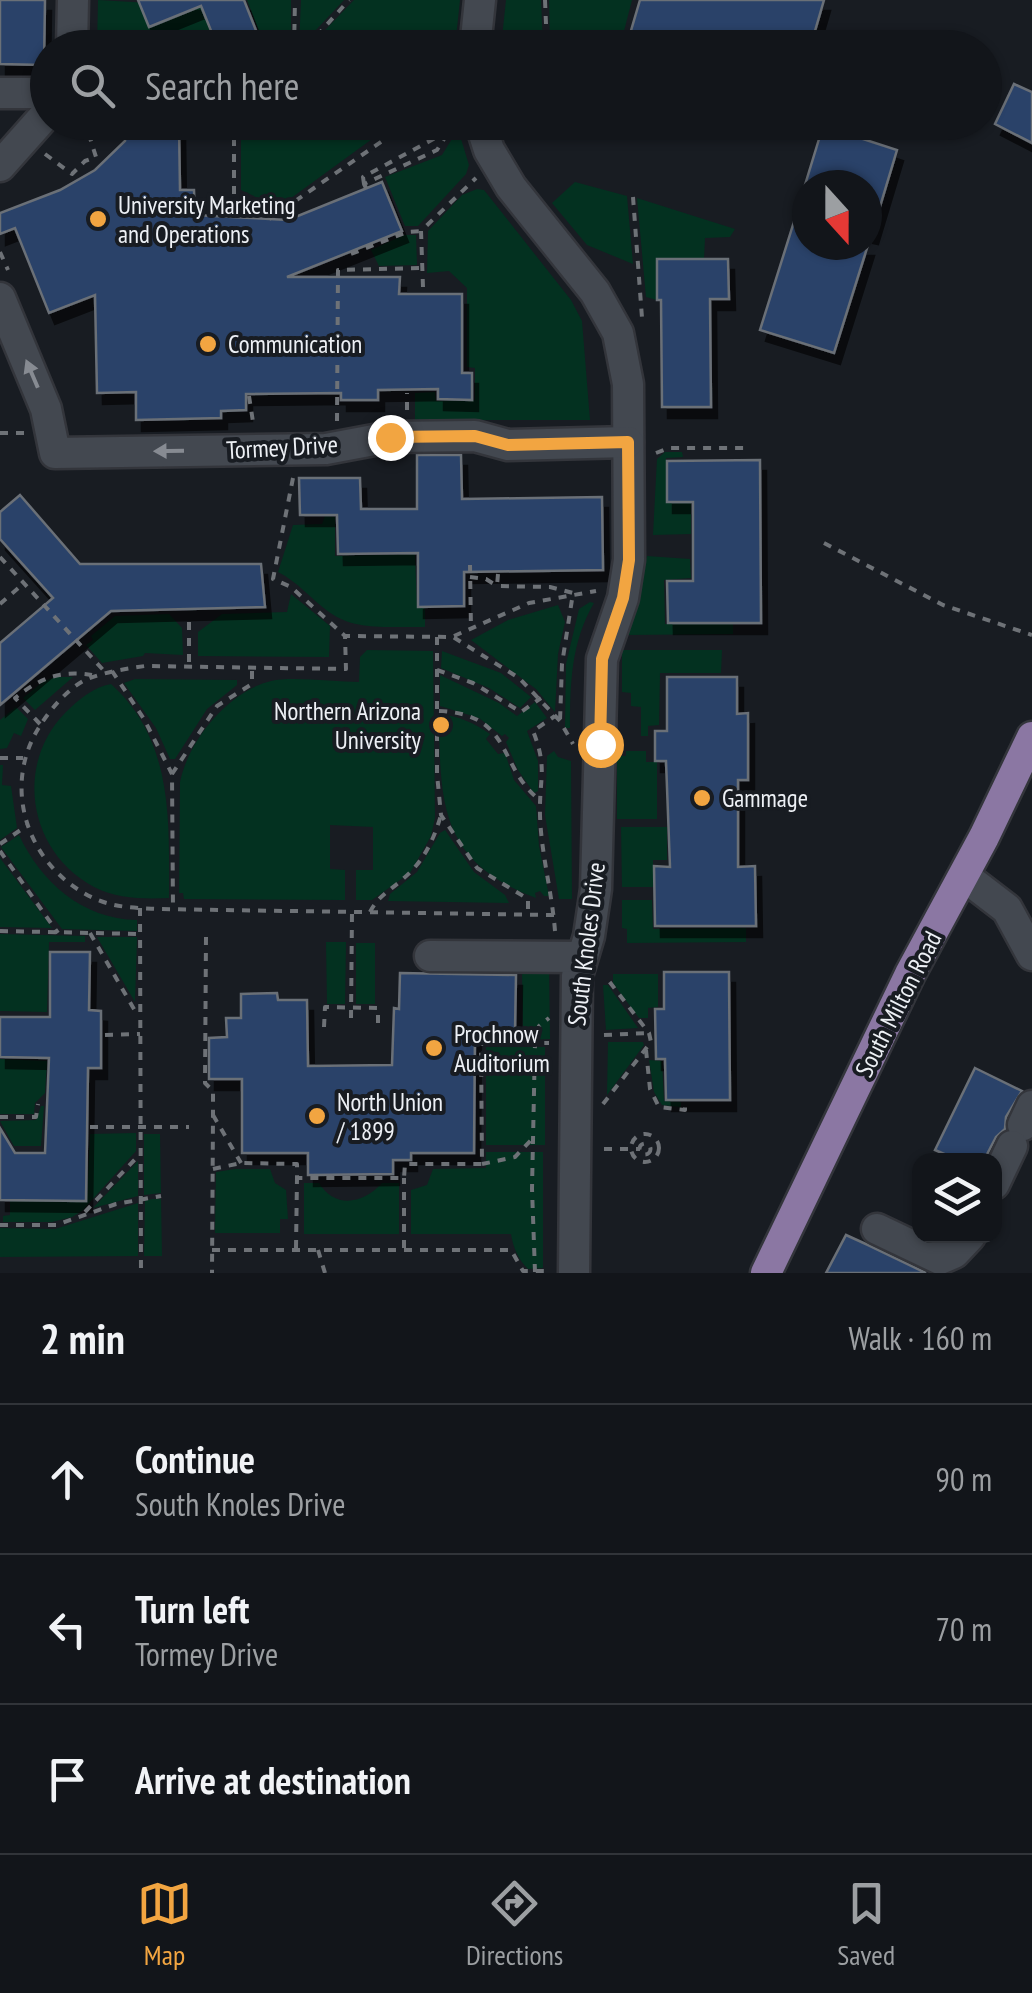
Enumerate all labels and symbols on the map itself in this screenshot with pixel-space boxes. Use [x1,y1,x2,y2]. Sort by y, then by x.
north arrow [792,170,882,260]
place label: University Marketing and Operations [118,189,296,250]
marker: University Marketing and Operations [87,208,109,230]
place label: Communication [228,328,362,360]
marker: Communication [197,333,219,355]
one-way arrow [24,359,40,389]
route end [368,415,414,461]
street label: Tormey Drive [225,428,339,466]
one-way arrow [152,443,184,459]
place label: Northern Arizona University [274,695,422,756]
marker: Northern Arizona University [430,714,452,736]
route start [578,722,624,768]
place label: Gammage [722,782,808,814]
marker: Gammage [691,787,713,809]
street label: South Knoles Drive [560,860,612,1028]
street label: South Milton Road [848,926,948,1082]
place label: Prochnow Auditorium [454,1018,550,1079]
marker: Prochnow Auditorium [423,1037,445,1059]
place label: North Union / 1899 [336,1086,443,1147]
marker: North Union / 1899 [306,1105,328,1127]

